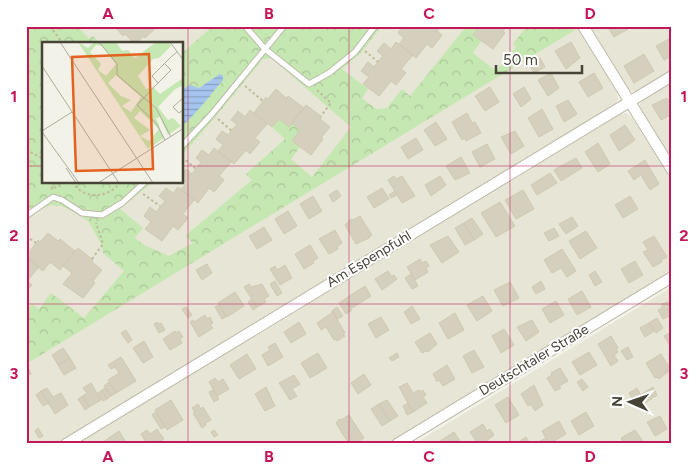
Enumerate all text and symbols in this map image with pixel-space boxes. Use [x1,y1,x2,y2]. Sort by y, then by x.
text: A [102,4,114,23]
text: B [264,4,274,23]
text: C [423,4,435,23]
text: D [584,4,596,23]
inset map [42,42,184,184]
scale bar [496,42,582,74]
text: 50 m [503,51,538,69]
text: 1 [11,87,17,106]
text: 1 [681,87,687,106]
text: 2 [9,226,19,245]
text: 2 [679,226,689,245]
street label: Am Espenpfuhl [324,227,414,291]
street label: Deutschtaler Straße [476,320,592,399]
text: 3 [10,364,19,383]
text: 3 [680,364,689,383]
north arrow [606,378,656,428]
text: N [609,396,626,407]
text: A [102,447,114,466]
text: B [264,447,274,466]
text: C [423,447,435,466]
text: D [584,447,596,466]

